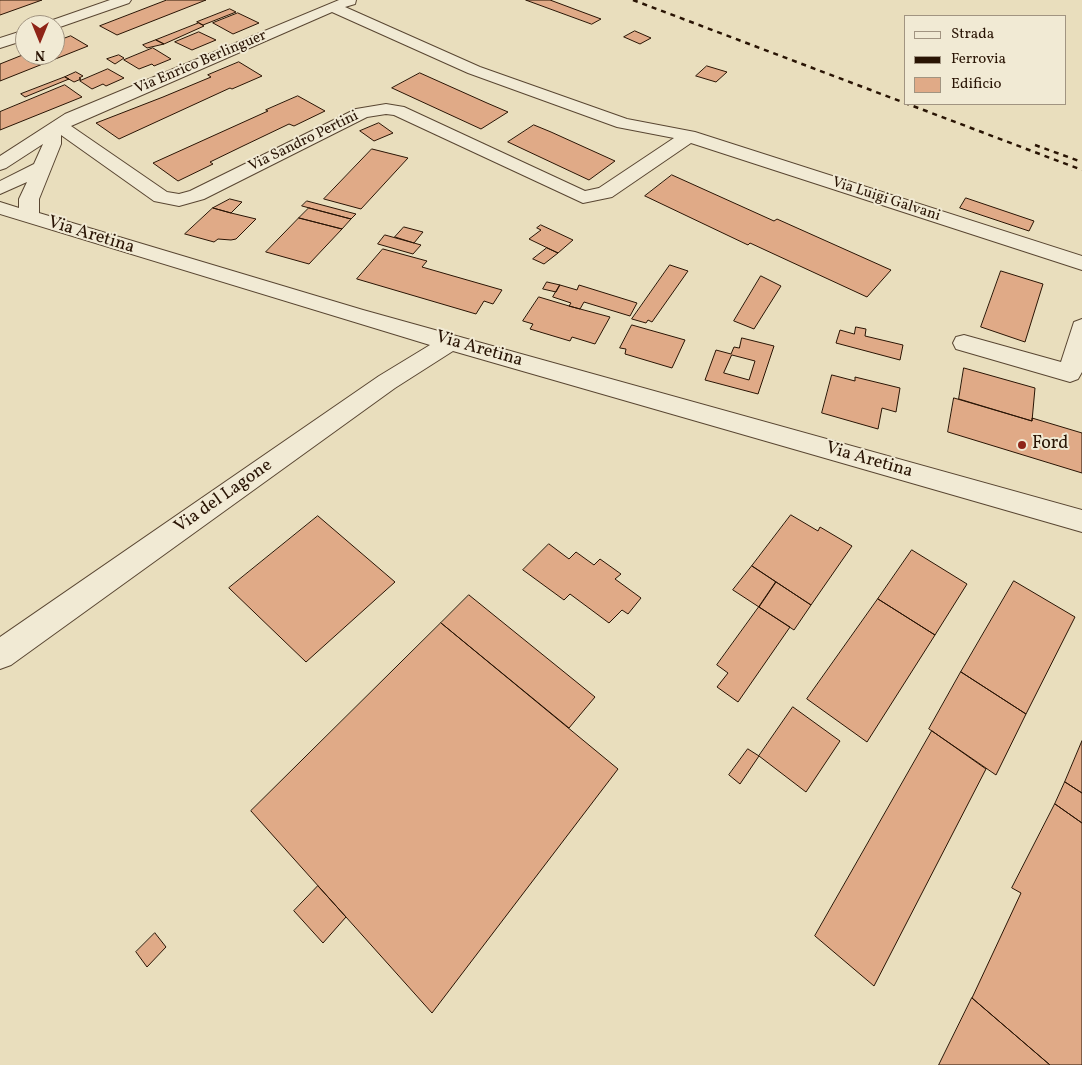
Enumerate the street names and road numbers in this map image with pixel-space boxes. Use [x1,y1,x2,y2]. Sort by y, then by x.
street label: Via Enrico Berlinguer [132,27,270,99]
street label: Via Sandro Pertini [246,108,362,176]
street label: Via Luigi Galvani [830,174,942,226]
street label: Via Aretina [45,213,137,259]
street label: Via Aretina [433,327,525,373]
street label: Via Aretina [823,438,915,484]
street label: Via del Lagone [171,455,277,539]

